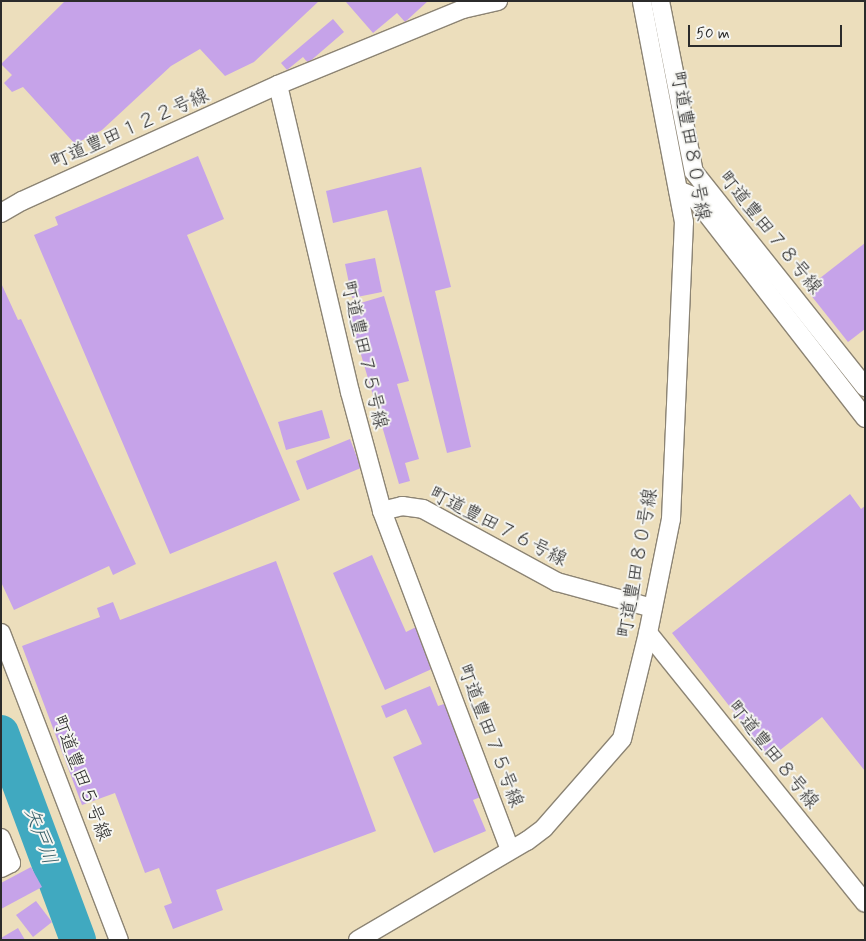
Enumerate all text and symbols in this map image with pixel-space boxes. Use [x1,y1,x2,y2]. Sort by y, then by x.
scale bar [691,15,845,47]
text: 50 m [696,24,730,44]
street label: 町道豊田８０号線 [666,69,714,223]
street label: 町道豊田１２２号線 [47,84,213,174]
street label: 町道豊田７８号線 [713,167,827,299]
street label: 町道豊田７５号線 [336,278,392,432]
street label: 町道豊田７６号線 [425,482,571,572]
street label: 町道豊田８０号線 [614,486,662,640]
street label: 町道豊田７５号線 [452,661,528,811]
street label: 町道豊田８号線 [722,696,824,814]
street label: 町道豊田５号線 [47,712,115,844]
water label: 矢戸川 [18,804,62,868]

